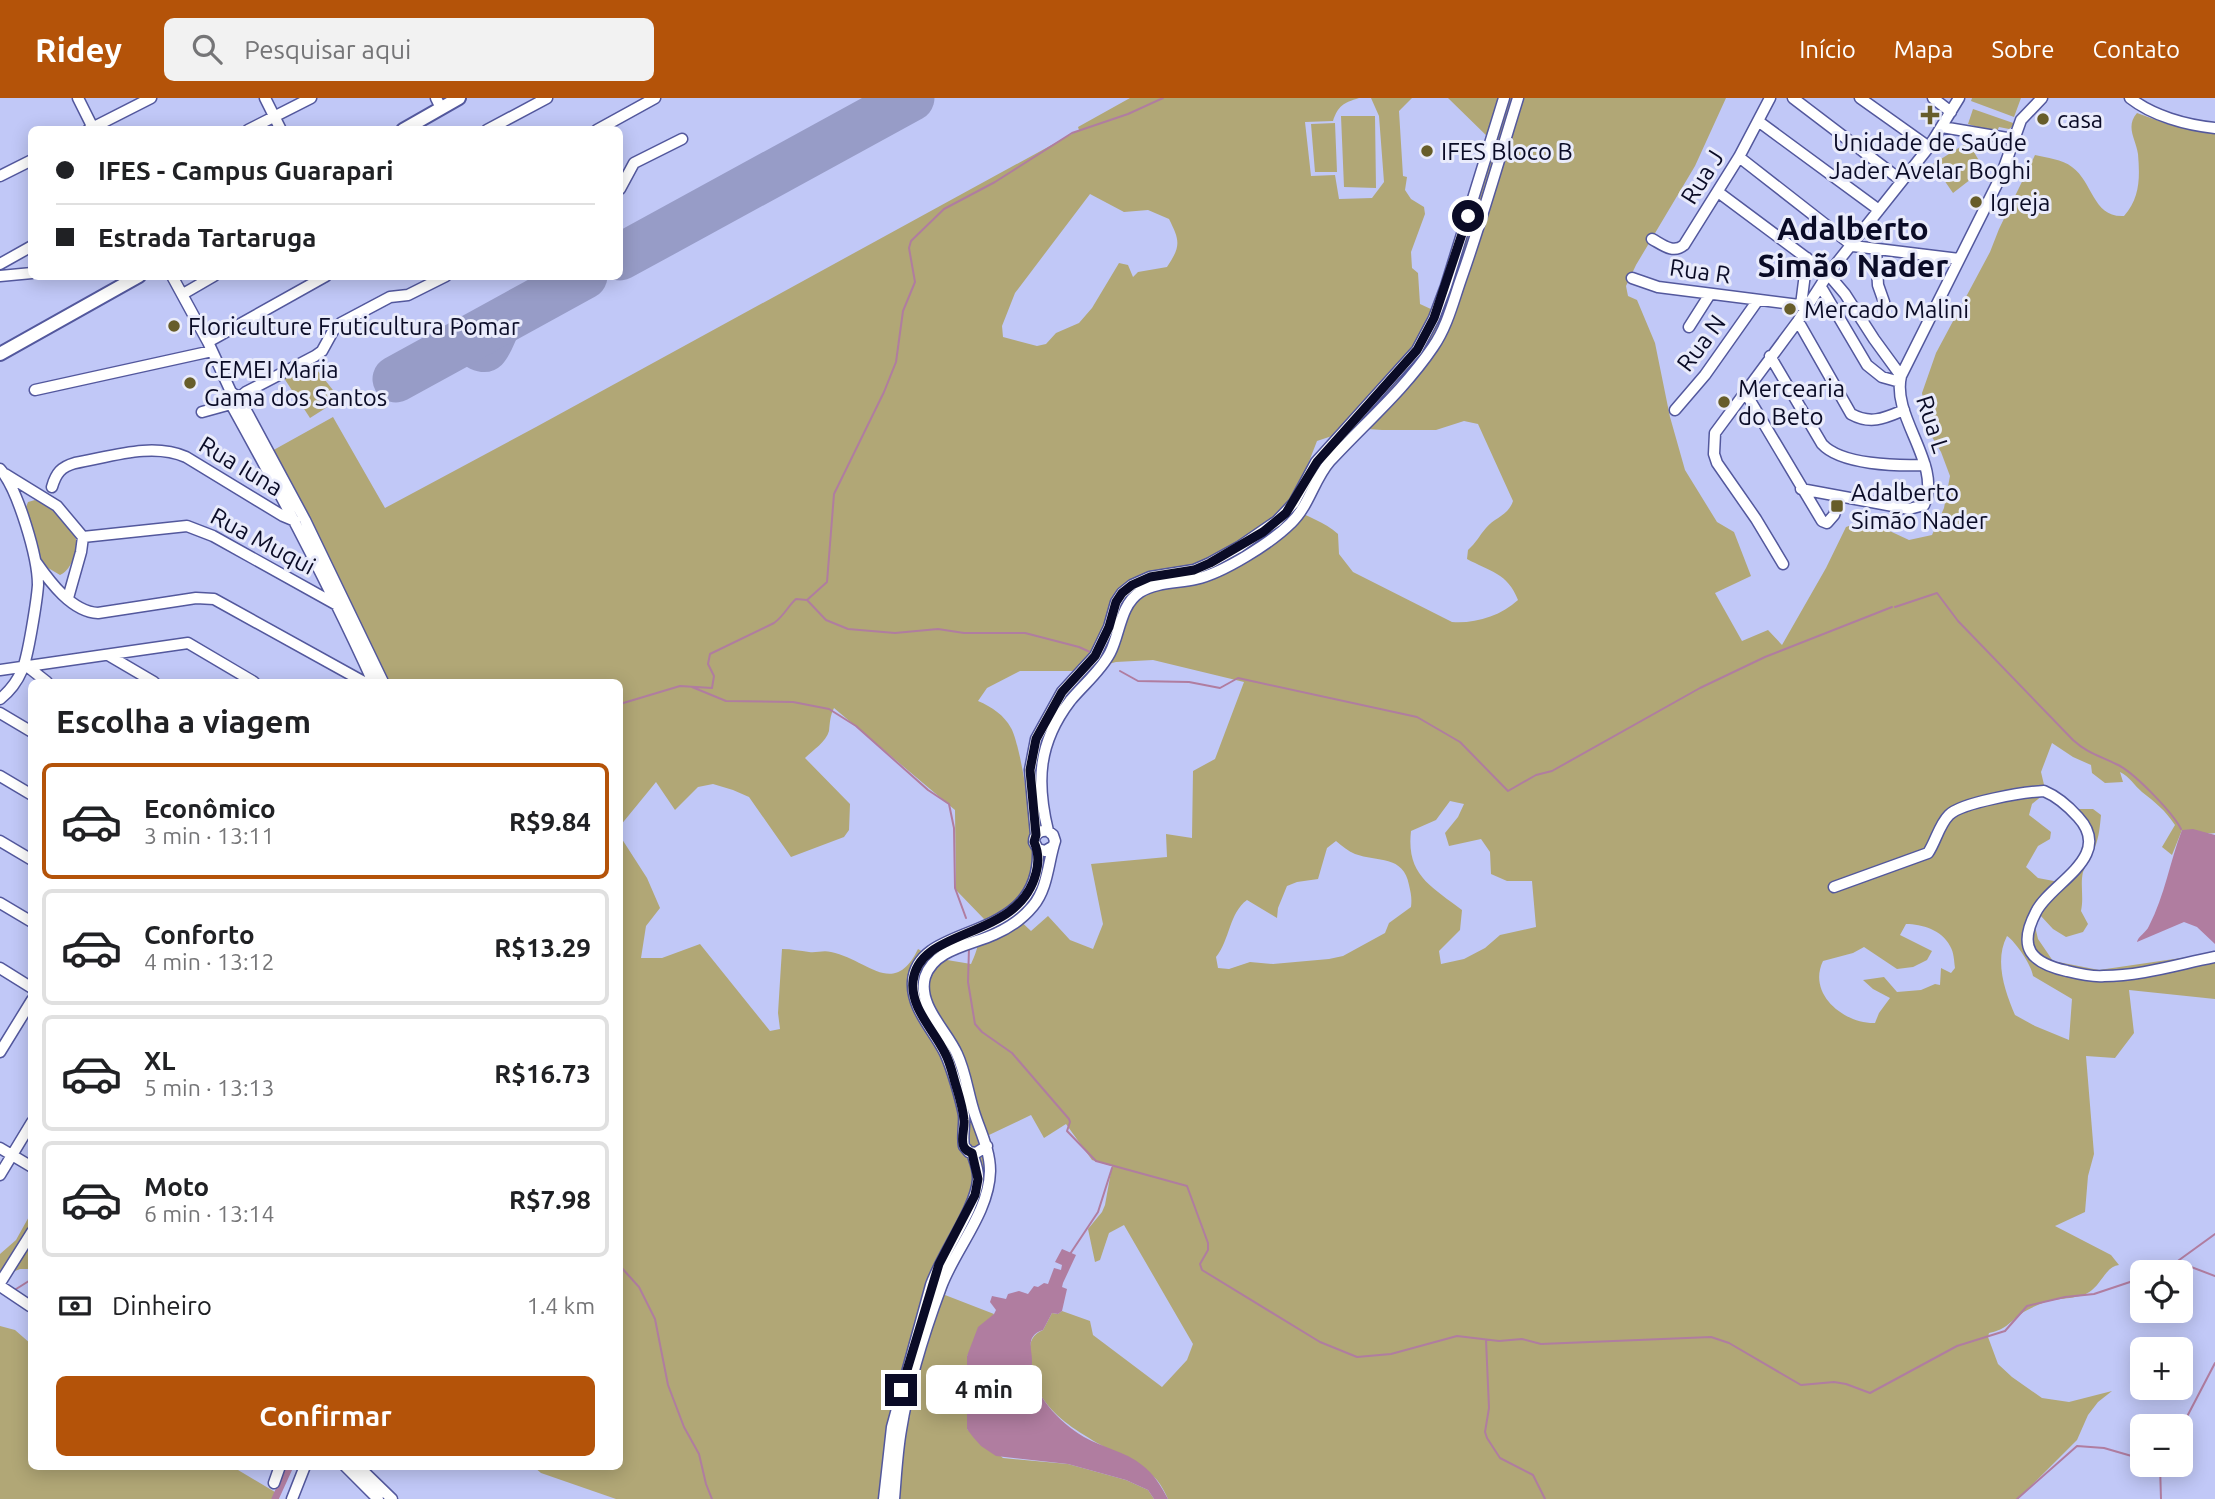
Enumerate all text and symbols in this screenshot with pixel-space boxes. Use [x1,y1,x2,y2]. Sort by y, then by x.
search box [164,18,654,81]
icon: search [188,30,226,68]
text: Ridey [35,31,122,68]
text: Pesquisar aqui [244,35,411,64]
text: Início [1799,36,1856,63]
text: Mapa [1894,36,1953,63]
text: Sobre [1991,36,2054,63]
text: Contato [2092,36,2180,63]
marker: Unidade de Saúde Jader Avelar Boghi [1920,105,1940,125]
place label: casa [2057,106,2103,133]
marker: casa [2035,111,2051,127]
place label: Unidade de Saúde Jader Avelar Boghi [1829,129,2031,184]
place label: IFES Bloco B [1441,138,1573,165]
marker: IFES Bloco B [1419,143,1435,159]
street label: Rua J [1675,145,1729,209]
text: IFES - Campus Guarapari [98,156,394,185]
place label: Igreja [1990,189,2050,216]
marker: Igreja [1968,194,1984,210]
route start [1452,200,1484,232]
district label: Adalberto Simão Nader [1758,210,1948,283]
text: Estrada Tartaruga [98,223,316,252]
street label: Rua R [1668,253,1732,289]
place label: Mercado Malini [1804,296,1969,323]
marker: Mercado Malini [1782,301,1798,317]
street label: Rua N [1671,309,1731,377]
place label: Floriculture Fruticultura Pomar [188,313,520,340]
marker: Floriculture Fruticultura Pomar [166,318,182,334]
place label: CEMEI Maria Gama dos Santos [204,356,387,411]
marker: CEMEI Maria Gama dos Santos [182,375,198,391]
place label: Mercearia do Beto [1738,375,1845,430]
street label: Rua L [1911,392,1955,456]
marker: Mercearia do Beto [1716,394,1732,410]
street label: Rua Iuna [194,431,288,501]
place label: Adalberto Simão Nader [1851,479,1988,534]
marker: Adalberto Simão Nader [1829,498,1845,514]
street label: Rua Muqui [206,502,320,580]
text: Escolha a viagem [56,703,311,739]
icon: car [60,790,123,853]
text: Econômico [144,794,276,823]
text: R$9.84 [509,807,591,836]
text: 3 min · 13:11 [144,823,275,848]
icon: car [60,916,123,979]
text: Conforto [144,920,255,949]
text: R$13.29 [494,933,591,962]
text: 4 min · 13:12 [144,949,275,974]
icon: car [60,1042,123,1105]
text: XL [144,1046,175,1075]
text: R$16.73 [494,1059,591,1088]
text: 5 min · 13:13 [144,1075,275,1100]
icon: car [60,1168,123,1231]
text: Moto [144,1172,209,1201]
text: R$7.98 [509,1185,591,1214]
text: 6 min · 13:14 [144,1201,275,1226]
map controls [2130,1260,2193,1477]
button: locate [2130,1260,2193,1323]
icon: cash [56,1287,94,1325]
text: Dinheiro [112,1291,212,1320]
text: 1.4 km [527,1293,595,1318]
button: + [2130,1337,2193,1400]
callout: 4 min [926,1366,1041,1414]
route end [885,1374,917,1406]
button: Confirmar [56,1376,595,1456]
text: 4 min [955,1377,1013,1402]
button: − [2130,1414,2193,1477]

